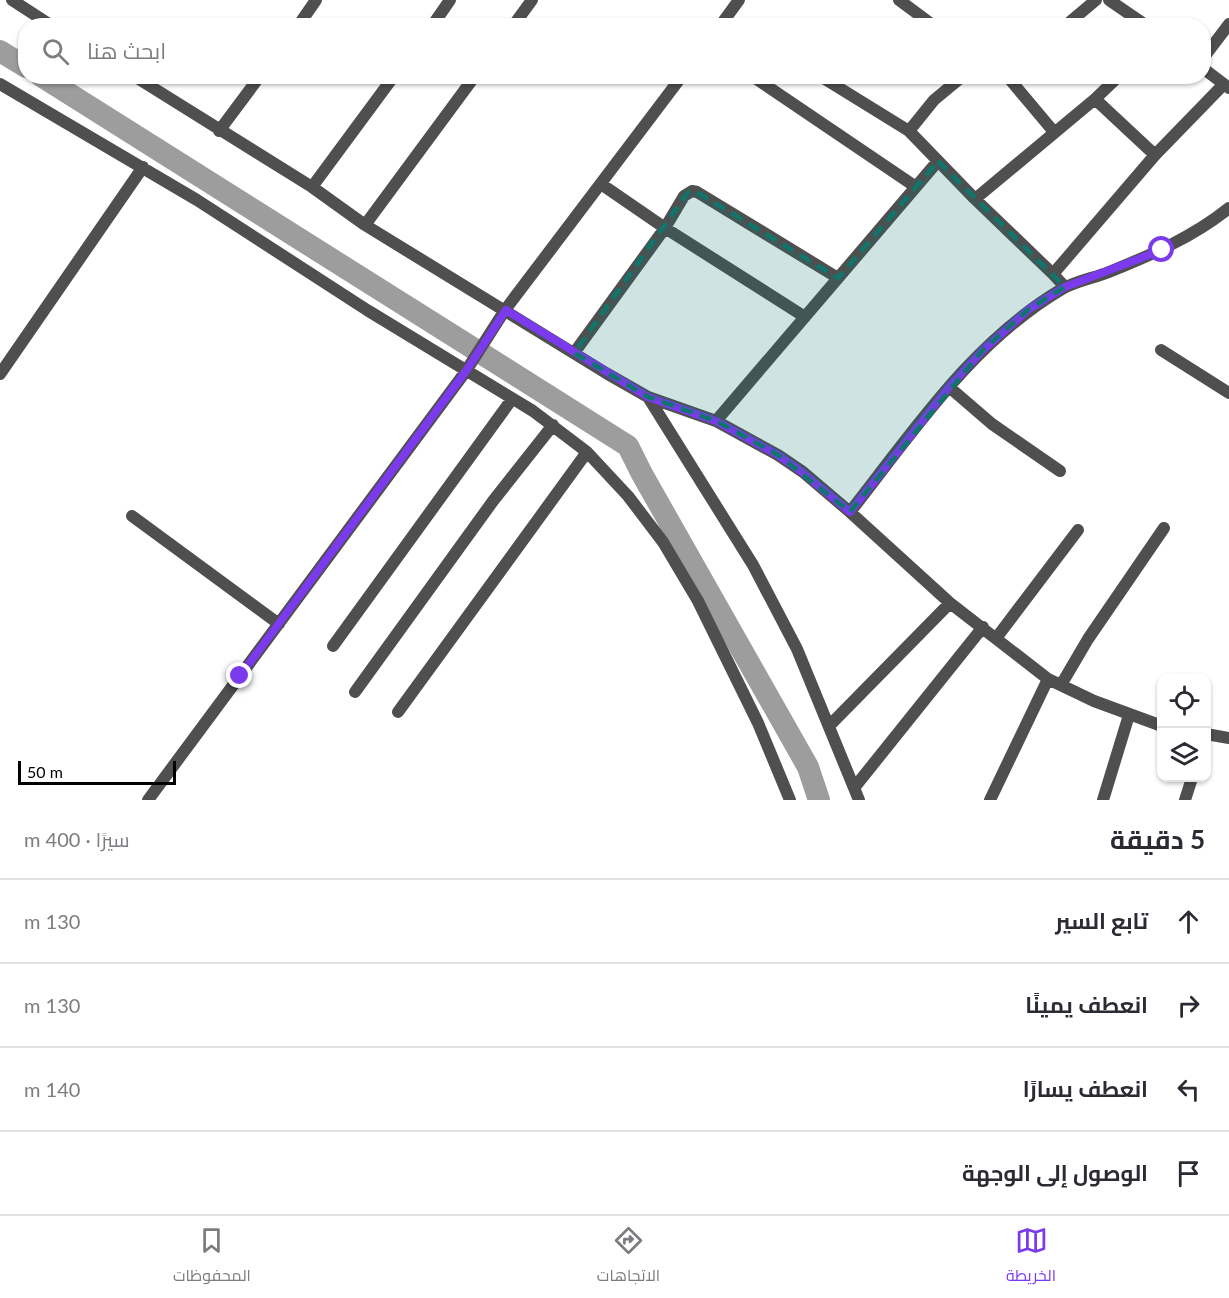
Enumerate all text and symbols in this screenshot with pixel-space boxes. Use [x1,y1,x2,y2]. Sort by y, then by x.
search box [18,18,1211,84]
icon: search [39,35,72,68]
text: ابحث هنا [87,37,166,64]
route start [1148,236,1174,262]
route end [226,662,252,688]
map controls [1157,674,1211,782]
button: locate [1157,674,1211,728]
button: layers [1157,728,1211,782]
scale bar [18,758,176,786]
text: 50 m [27,762,63,781]
text: 5 دقيقة [1110,823,1205,855]
text: سيرًا · 400 m [24,827,130,851]
icon: ahead [1172,905,1205,938]
text: تابع السير [1055,907,1148,934]
text: 130 m [24,909,80,933]
icon: right [1172,989,1205,1022]
text: انعطف يمينًا [1025,991,1148,1018]
text: 130 m [24,993,80,1017]
icon: left [1172,1073,1205,1106]
text: انعطف يسارًا [1023,1075,1148,1102]
text: 140 m [24,1077,80,1101]
icon: arrive [1172,1157,1205,1190]
text: الوصول إلى الوجهة [962,1159,1148,1186]
tab: المحفوظات [173,1224,251,1290]
tab: الاتجاهات [597,1224,660,1290]
tab: الخريطة [1006,1224,1056,1290]

